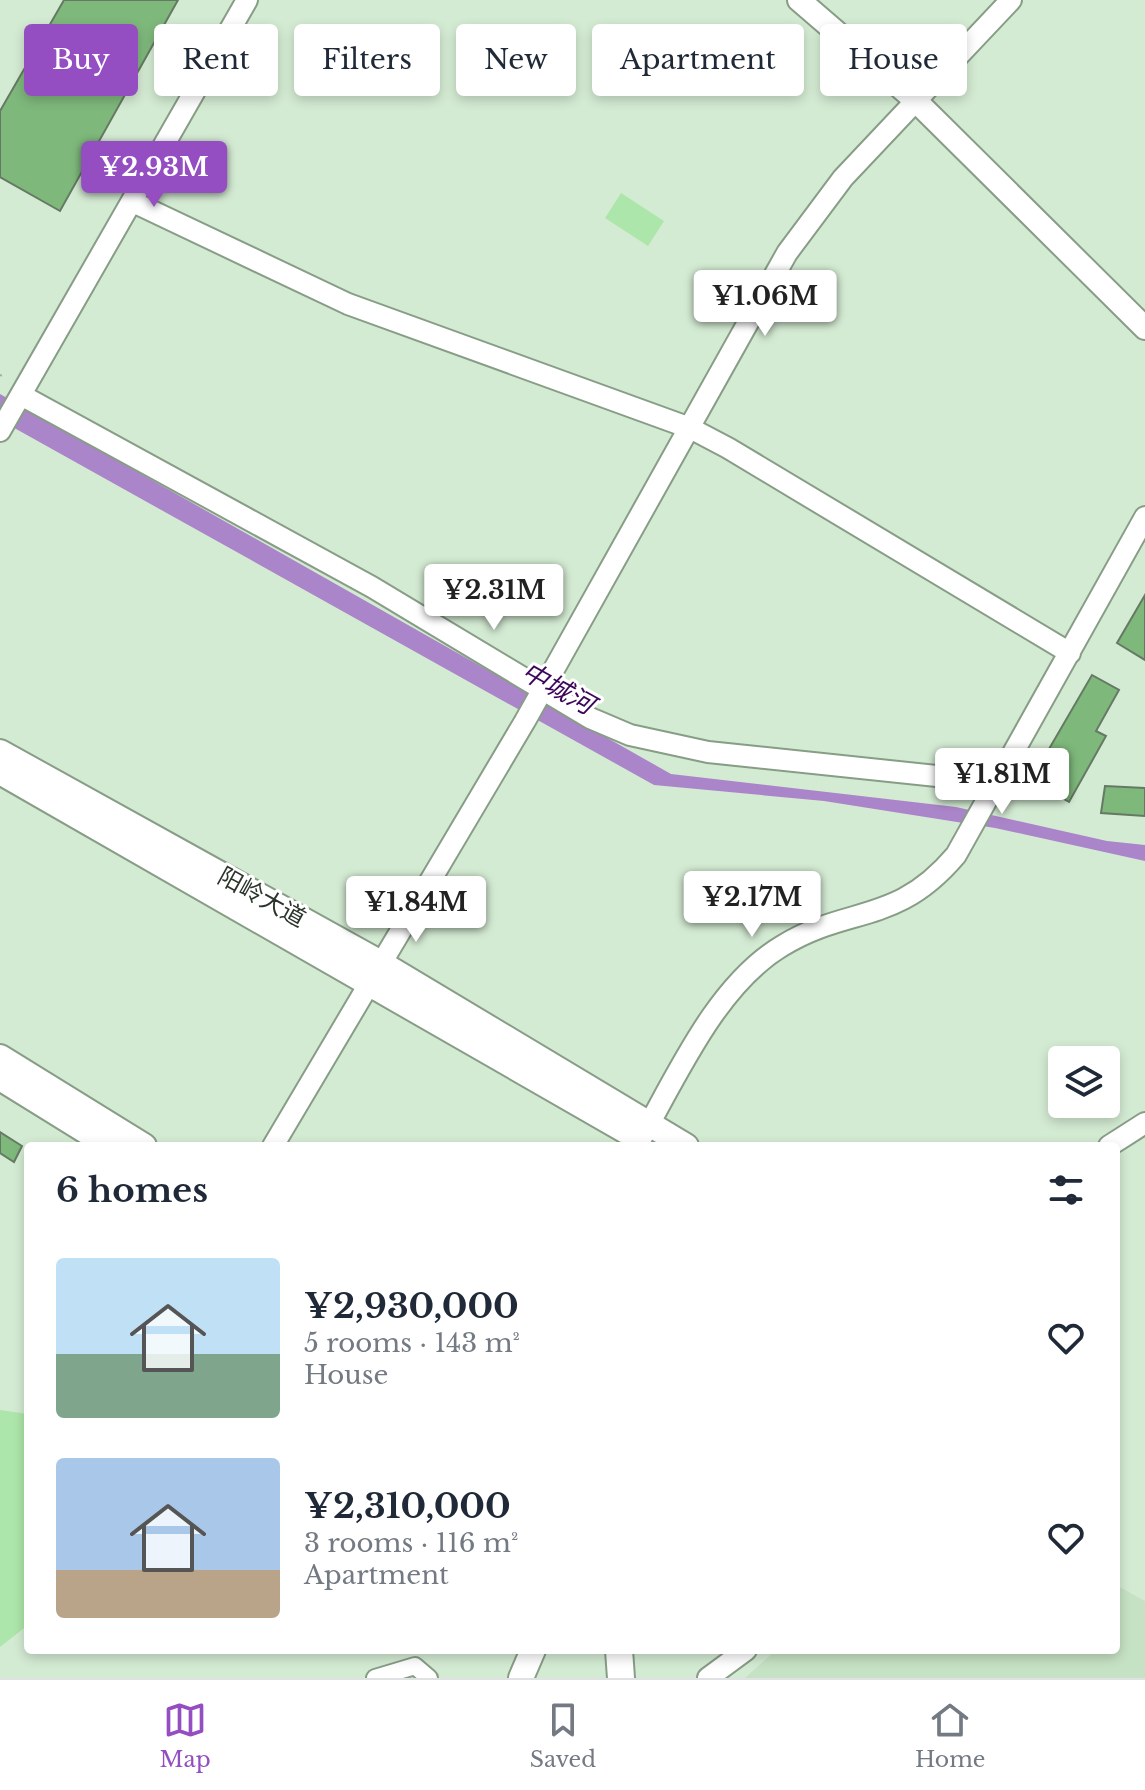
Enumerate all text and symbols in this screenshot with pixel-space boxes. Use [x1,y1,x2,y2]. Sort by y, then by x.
chip: Buy [24,24,138,96]
chip: Rent [154,24,278,96]
chip: Filters [294,24,440,96]
chip: New [456,24,576,96]
chip: Apartment [592,24,804,96]
chip: House [820,24,967,96]
pin: ¥2.93M [89,141,219,209]
text: ¥2.93M [99,151,209,183]
pin: ¥1.06M [700,270,830,338]
text: ¥1.06M [712,280,818,312]
pin: ¥2.31M [429,564,559,632]
text: ¥2.31M [442,574,546,606]
water label: 中城河 [516,655,604,723]
pin: ¥1.81M [937,748,1067,816]
text: ¥1.81M [953,758,1051,790]
street label: 阳岭大道 [213,861,311,933]
pin: ¥2.17M [687,871,817,939]
pin: ¥1.84M [351,876,481,944]
text: ¥2.17M [702,881,802,913]
text: ¥1.84M [364,886,468,918]
map controls [1048,1046,1120,1118]
button: layers [1048,1046,1120,1118]
icon: filters [1044,1168,1088,1212]
text: 6 homes [56,1169,208,1211]
text: ¥2,930,000 [304,1285,519,1327]
icon: home [120,1290,216,1386]
icon: heart [1044,1316,1088,1360]
text: 5 rooms · 143 m² [304,1327,520,1359]
text: House [304,1359,388,1391]
text: ¥2,310,000 [304,1485,511,1527]
icon: home [120,1490,216,1586]
icon: heart [1044,1516,1088,1560]
text: 3 rooms · 116 m² [304,1527,518,1559]
text: Apartment [304,1559,449,1591]
tab: Map [160,1698,211,1773]
tab: Saved [530,1698,596,1773]
tab: Home [915,1698,985,1773]

